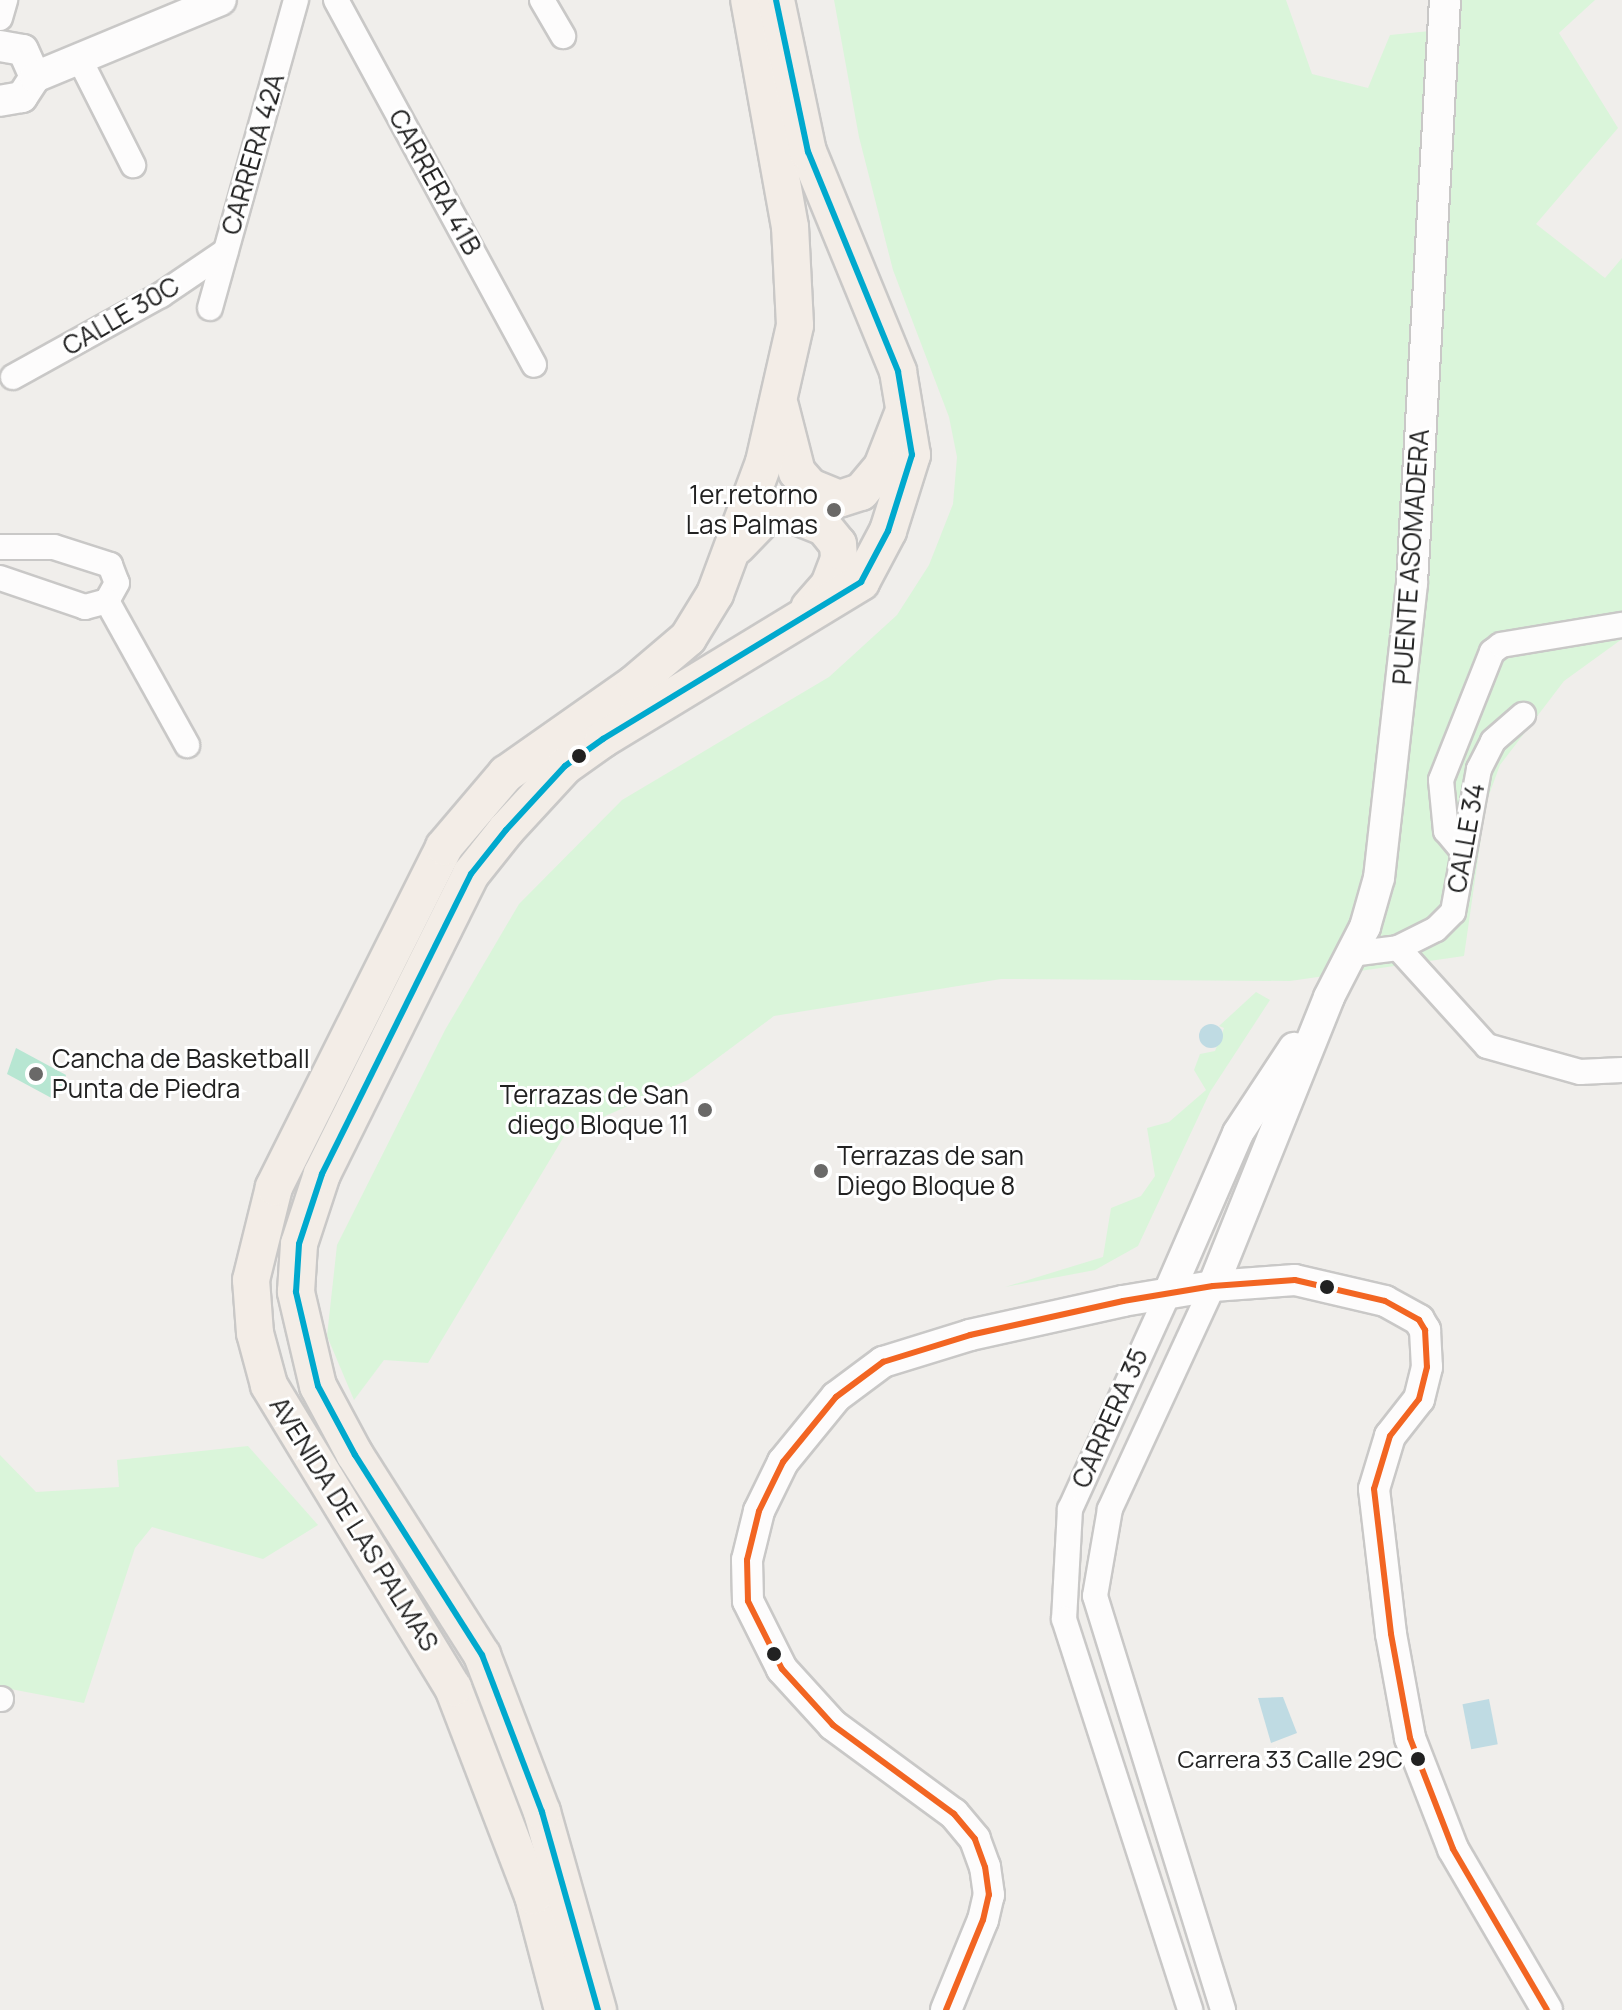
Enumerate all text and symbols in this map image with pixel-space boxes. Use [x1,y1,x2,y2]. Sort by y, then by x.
street label: CARRERA 42A [215,70,291,238]
street label: CARRERA 41B [382,104,488,260]
street label: CALLE 30C [57,270,185,362]
street label: PUENTE ASOMADERA [1386,428,1436,686]
place label: 1er.retorno Las Palmas [686,479,818,540]
marker: 1er.retorno Las Palmas [825,501,843,519]
unlabelled marker [571,748,587,764]
street label: CALLE 34 [1441,781,1491,895]
place label: Cancha de Basketball Punta de Piedra [52,1043,310,1104]
marker: Cancha de Basketball Punta de Piedra [27,1065,45,1083]
place label: Terrazas de San diego Bloque 11 [500,1079,689,1140]
marker: Terrazas de San diego Bloque 11 [696,1101,714,1119]
place label: Terrazas de san Diego Bloque 8 [837,1140,1024,1202]
marker: Terrazas de san Diego Bloque 8 [812,1162,830,1180]
unlabelled marker [1319,1279,1335,1295]
street label: CARRERA 35 [1065,1343,1155,1493]
street label: AVENIDA DE LAS PALMAS [263,1391,445,1657]
unlabelled marker [766,1646,782,1662]
place label: Carrera 33 Calle 29C [1177,1745,1403,1773]
marker: Carrera 33 Calle 29C [1410,1751,1426,1767]

